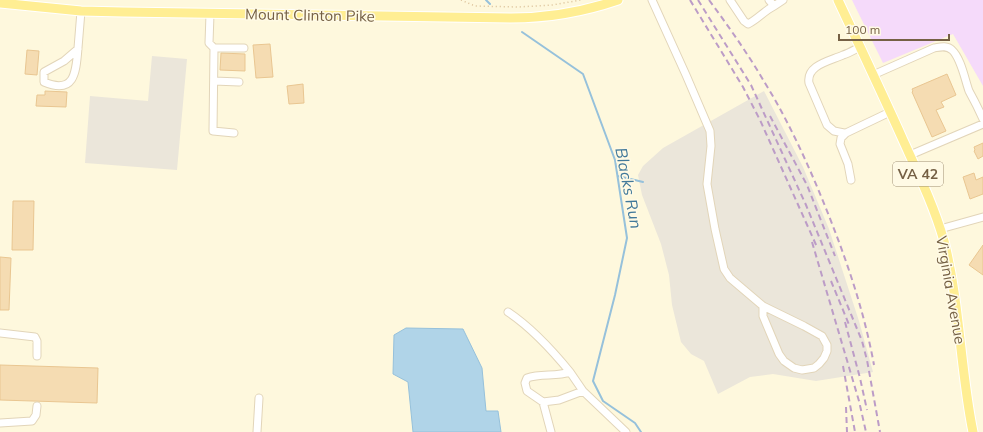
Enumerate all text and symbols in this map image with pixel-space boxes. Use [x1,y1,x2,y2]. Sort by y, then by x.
street label: Mount Clinton Pike [245,4,375,26]
scale bar [839,16,949,42]
text: 100 m [845,22,880,37]
water label: Blacks Run [611,146,647,230]
road number: VA 42 [893,162,943,186]
street label: Virginia Avenue [932,234,970,346]

